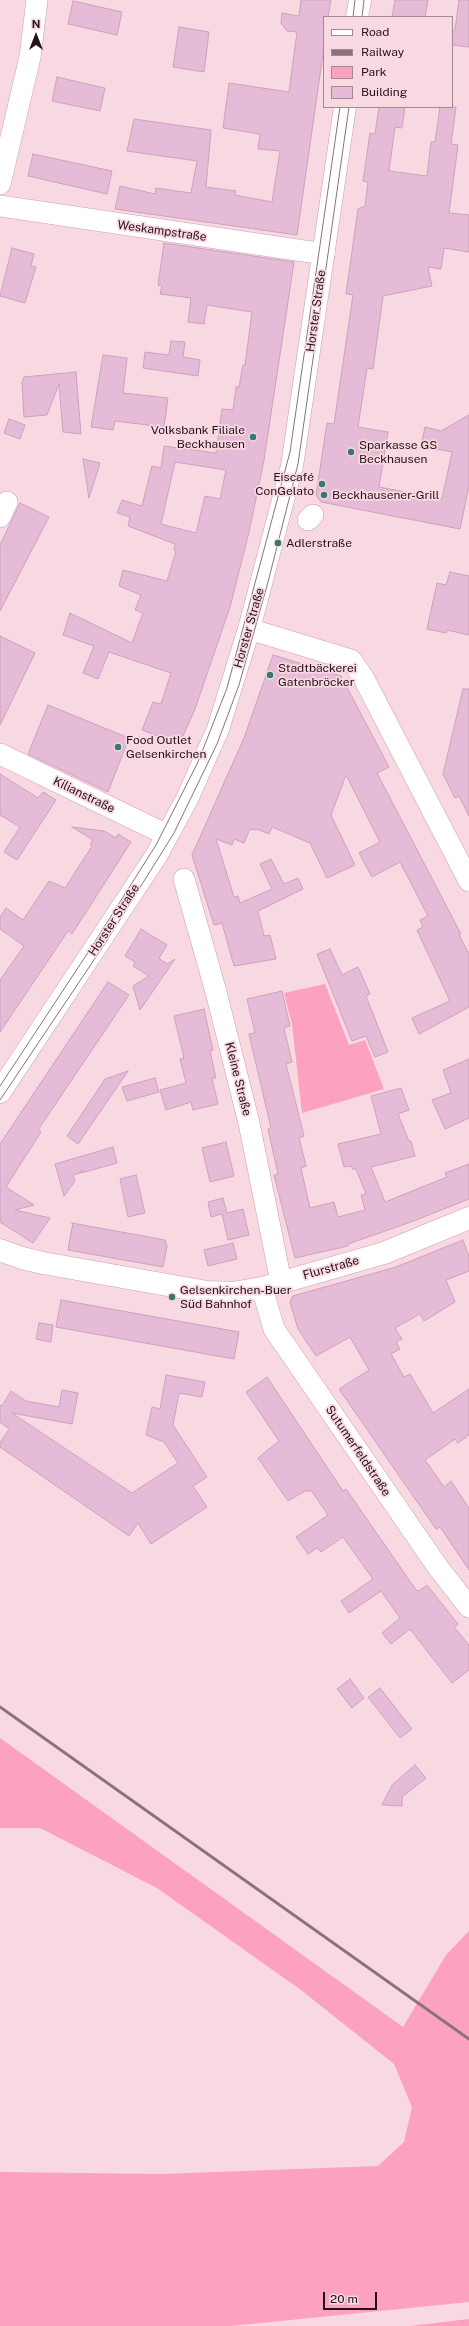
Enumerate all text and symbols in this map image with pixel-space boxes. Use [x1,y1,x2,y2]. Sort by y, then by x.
north arrow [16,16,56,56]
legend [323,16,453,108]
text: N [32,18,40,30]
text: Road [361,25,389,39]
text: Railway [361,45,404,59]
text: Park [361,65,387,79]
text: Building [361,85,407,99]
street label: Weskampstraße [116,218,208,244]
street label: Horster Straße [303,269,329,353]
place label: Volksbank Filiale Beckhausen [151,423,245,451]
marker: Volksbank Filiale Beckhausen [248,432,258,442]
place label: Sparkasse GS Beckhausen [359,438,437,466]
marker: Sparkasse GS Beckhausen [346,447,356,457]
place label: Eiscafé ConGelato [255,470,314,498]
marker: Eiscafé ConGelato [317,479,327,489]
place label: Beckhausener-Grill [332,488,439,502]
marker: Beckhausener-Grill [319,490,329,500]
place label: Adlerstraße [286,536,352,550]
marker: Adlerstraße [273,538,283,548]
street label: Horster Straße [231,586,267,670]
place label: Stadtbäckerei Gatenbröcker [278,661,357,689]
marker: Stadtbäckerei Gatenbröcker [265,670,275,680]
place label: Food Outlet Gelsenkirchen [126,733,206,761]
marker: Food Outlet Gelsenkirchen [113,742,123,752]
street label: Kilianstraße [51,774,117,816]
street label: Horster Straße [85,881,143,959]
street label: Kleine Straße [222,1041,254,1117]
street label: Flurstraße [301,1253,361,1283]
place label: Gelsenkirchen-Buer Süd Bahnhof [180,1283,291,1311]
marker: Gelsenkirchen-Buer Süd Bahnhof [167,1292,177,1302]
street label: Sutumerfeldstraße [322,1403,394,1499]
scale bar [325,2284,379,2310]
text: 20 m [330,2292,358,2306]

